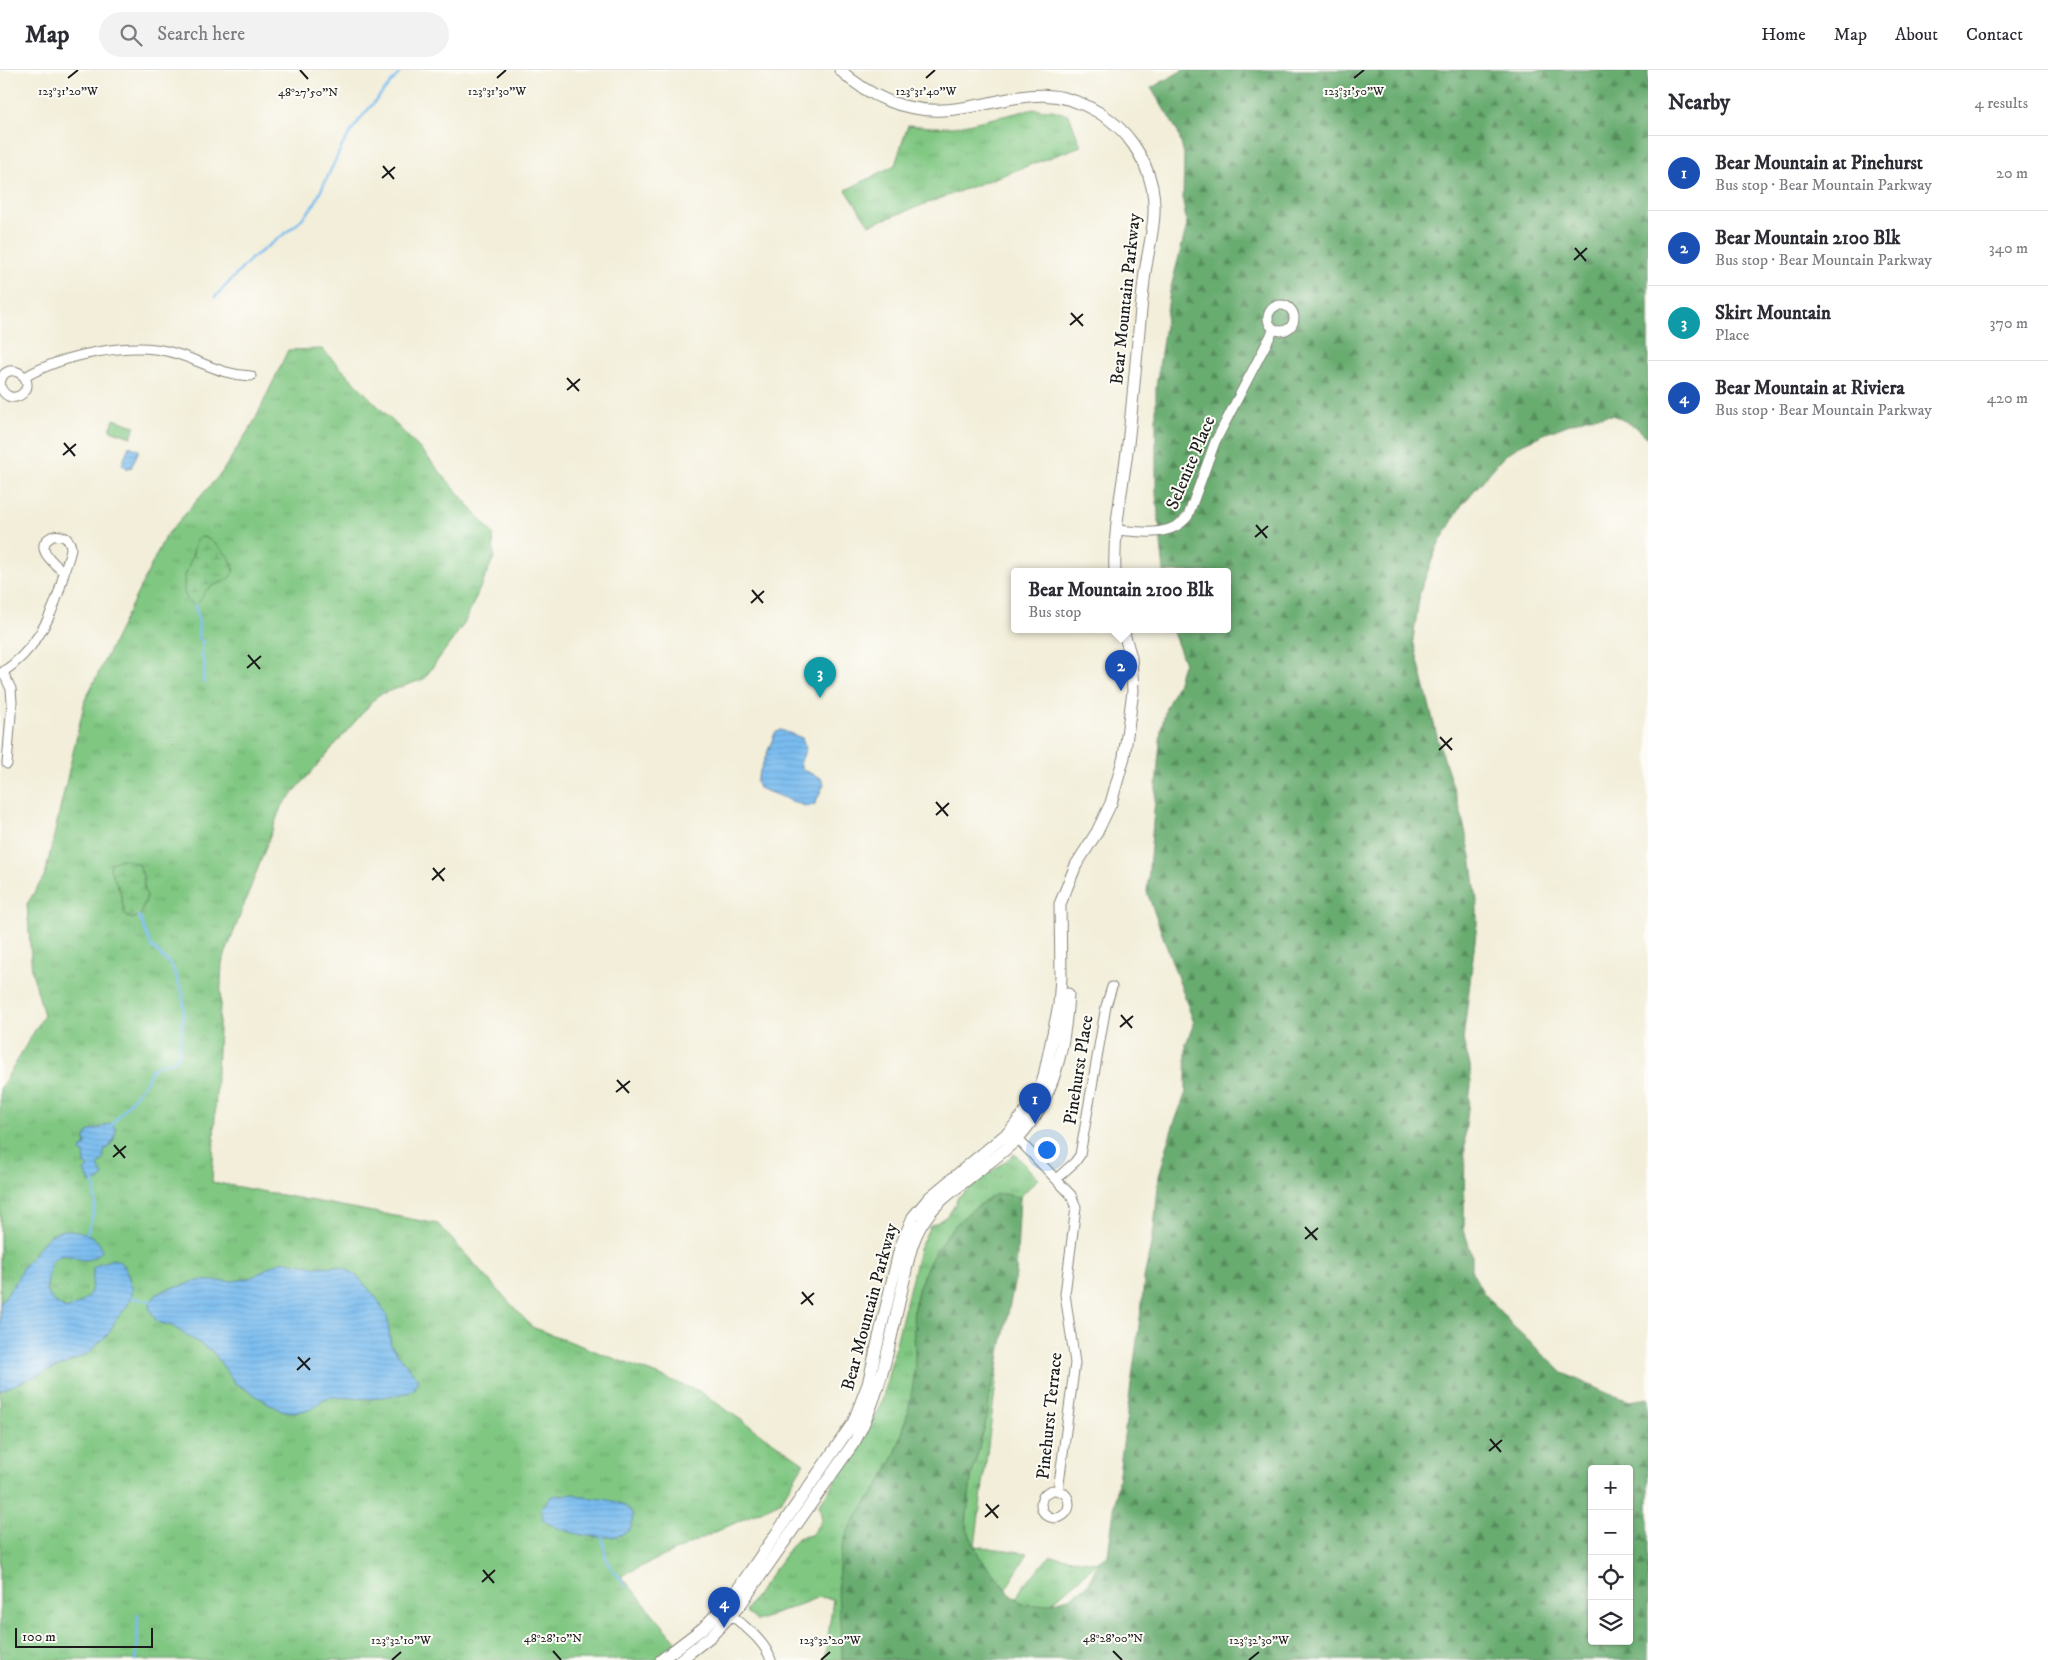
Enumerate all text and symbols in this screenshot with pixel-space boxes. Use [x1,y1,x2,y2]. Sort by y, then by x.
search box [99,12,449,57]
text: Map [25,20,69,50]
icon: search [117,21,145,49]
text: Search here [157,23,245,46]
text: Home [1761,24,1806,46]
text: Map [1834,24,1867,46]
text: About [1895,24,1938,46]
text: Contact [1966,24,2023,46]
text: 123°31'20"W [38,84,99,99]
text: 123°31'30"W [468,84,527,99]
text: 123°31'40"W [896,84,957,99]
text: 123°31'50"W [1324,84,1385,99]
text: 48°27'50"N [278,85,338,100]
text: Nearby [1668,90,1730,116]
text: 4 results [1975,93,2028,113]
text: Bear Mountain at Pinehurst [1715,152,1923,175]
text: 1 [1681,163,1687,183]
text: 20 m [1996,163,2028,183]
text: Bus stop · Bear Mountain Parkway [1715,175,1932,195]
street label: Bear Mountain Parkway [1106,212,1146,386]
text: Bear Mountain 2100 Blk [1715,227,1900,250]
text: 2 [1680,238,1688,258]
text: 340 m [1989,238,2028,258]
text: Bus stop · Bear Mountain Parkway [1715,250,1932,270]
text: Skirt Mountain [1715,302,1831,325]
text: 3 [1681,313,1687,333]
text: 370 m [1990,313,2028,333]
text: Place [1715,325,1749,345]
text: Bear Mountain at Riviera [1715,377,1905,400]
text: 4 [1679,388,1689,408]
text: 420 m [1987,388,2028,408]
text: Bus stop · Bear Mountain Parkway [1715,400,1932,420]
street label: Selenite Place [1161,413,1221,513]
popup [1011,568,1231,633]
text: Bear Mountain 2100 Blk [1028,579,1214,602]
text: Bus stop [1028,602,1081,622]
pin: 2 [1105,650,1137,691]
pin: 3 [804,657,836,698]
street label: Pinehurst Place [1059,1014,1099,1126]
pin: 1 [1019,1083,1051,1124]
your location [1034,1137,1060,1163]
street label: Bear Mountain Parkway [837,1220,903,1393]
street label: Pinehurst Terrace [1032,1351,1068,1481]
map controls [1588,1465,1633,1645]
button: + [1588,1465,1633,1510]
button: − [1588,1510,1633,1555]
button: locate [1588,1555,1633,1600]
pin: 4 [708,1587,740,1628]
button: layers [1588,1600,1633,1645]
scale bar [15,1625,152,1648]
text: 100 m [22,1628,56,1646]
text: 48°28'10"N [524,1631,582,1646]
text: 48°28'00"N [1083,1631,1143,1646]
text: 123°32'10"W [371,1633,432,1648]
text: 123°32'20"W [799,1633,862,1648]
text: 123°32'30"W [1229,1633,1290,1648]

